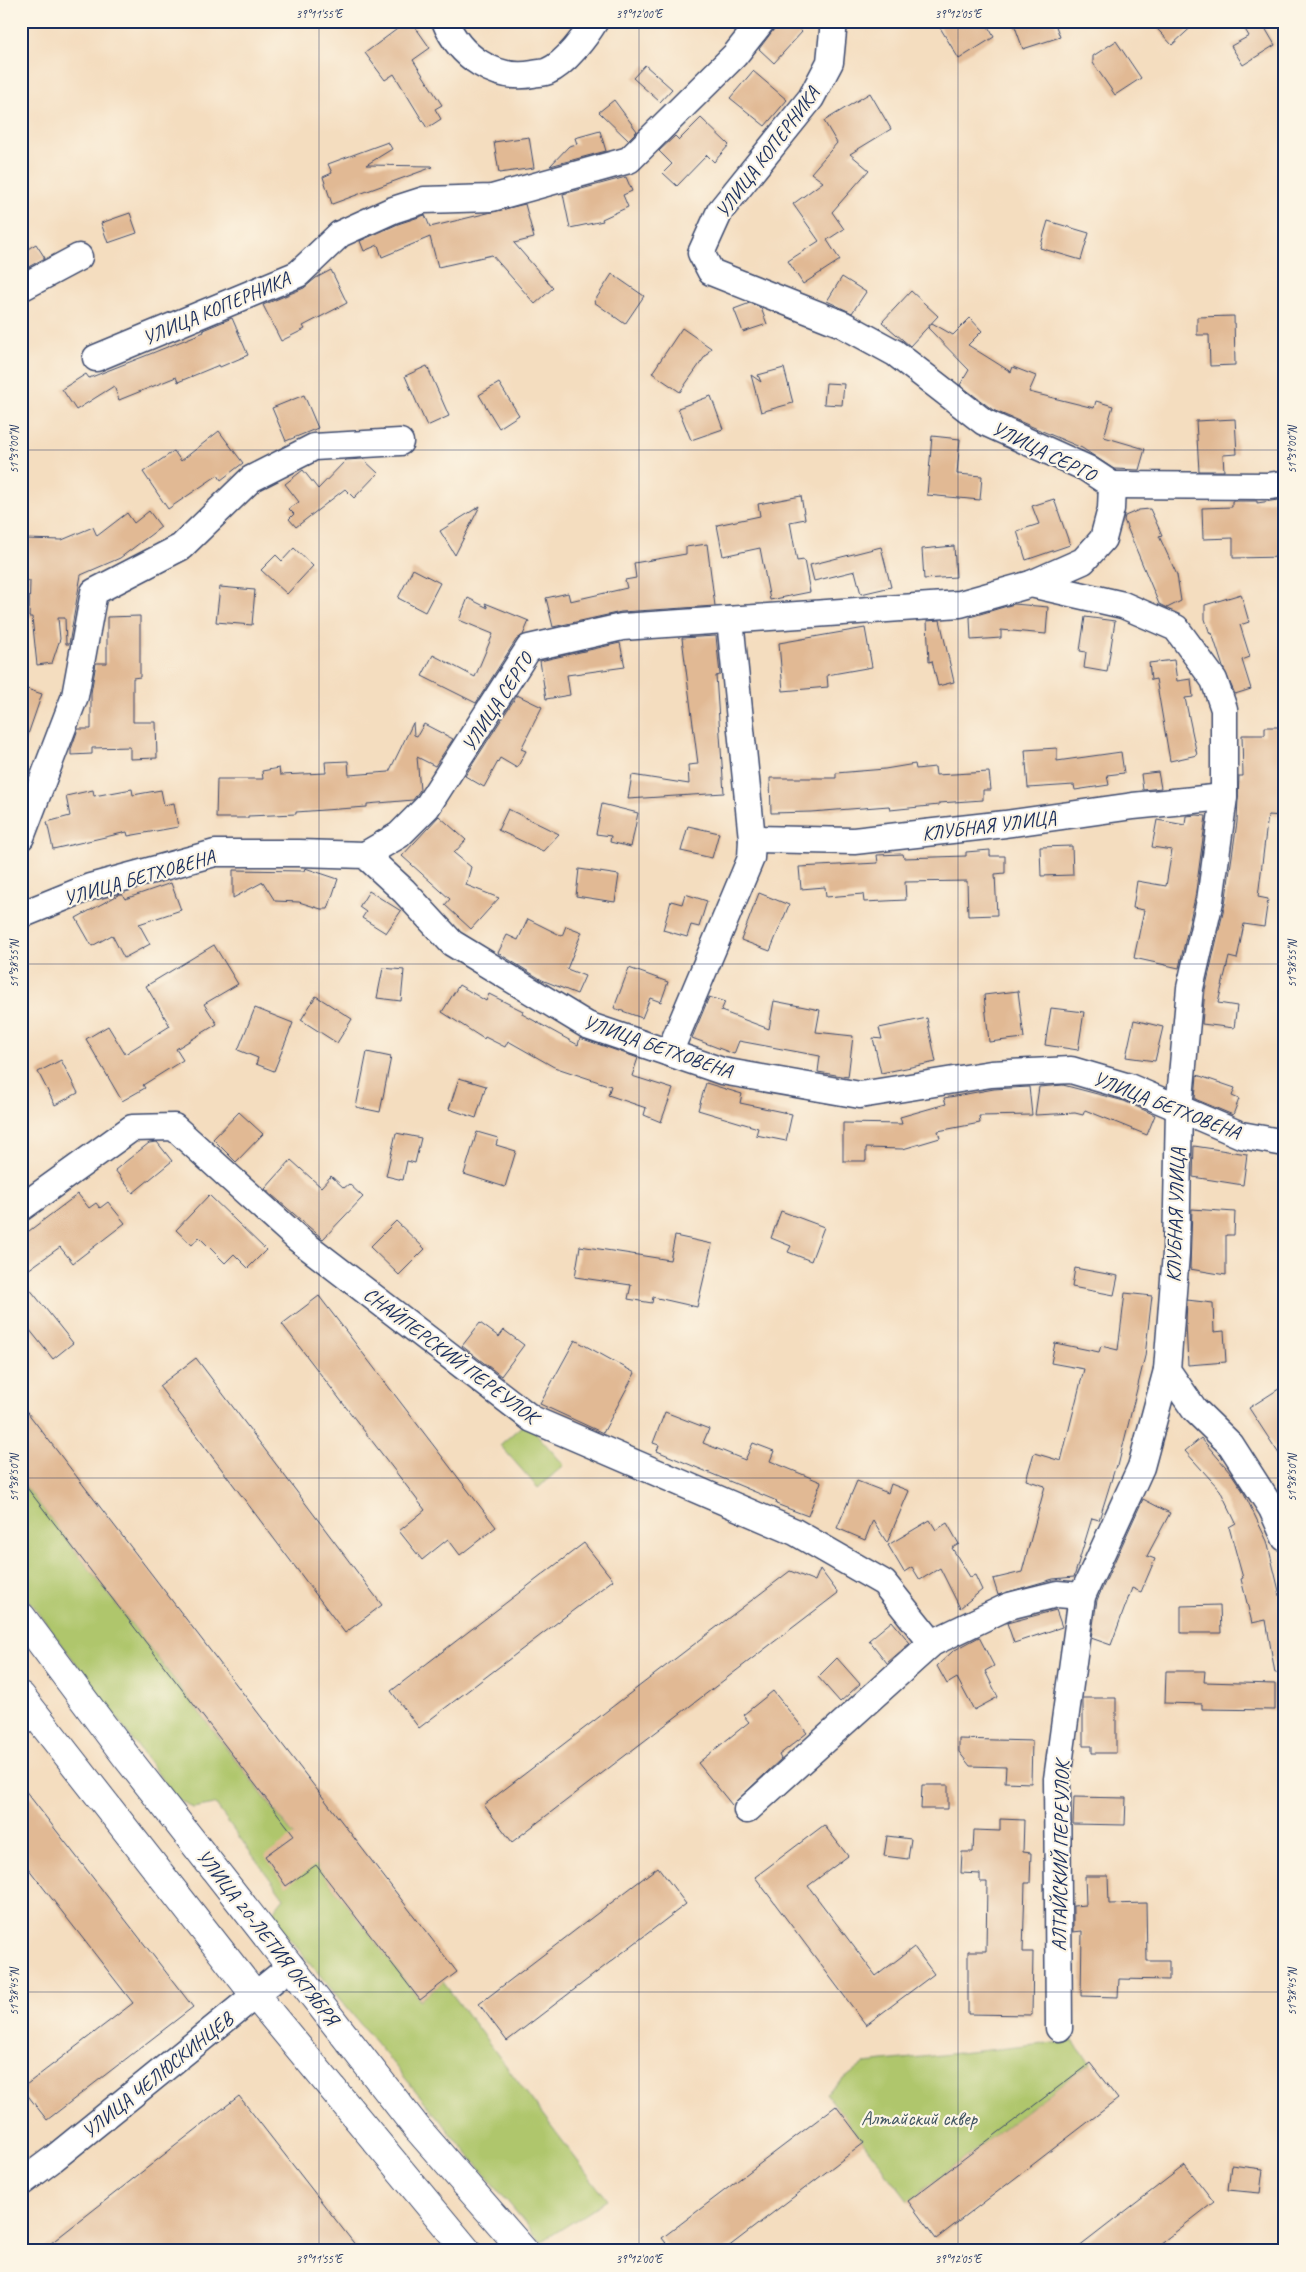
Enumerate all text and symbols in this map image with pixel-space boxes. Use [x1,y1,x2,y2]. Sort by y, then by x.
text: 39°11'55"E [296,6,344,22]
text: 39°12'00"E [616,6,664,22]
text: 39°12'05"E [935,6,983,22]
street label: УЛИЦА КОПЕРНИКА [710,81,825,223]
street label: УЛИЦА КОПЕРНИКА [139,266,295,351]
street label: УЛИЦА СЕРГО [988,416,1102,488]
text: 51°39'00"N [6,425,22,474]
text: 51°39'00"N [1284,425,1300,474]
street label: УЛИЦА СЕРГО [456,647,540,756]
street label: КЛУБНАЯ УЛИЦА [921,805,1058,846]
street label: УЛИЦА БЕТХОВЕНА [61,844,218,911]
text: 51°38'55"N [6,939,22,988]
text: 51°38'55"N [1284,939,1300,988]
street label: УЛИЦА БЕТХОВЕНА [580,1009,736,1084]
street label: УЛИЦА БЕТХОВЕНА [1090,1066,1245,1145]
street label: КЛУБНАЯ УЛИЦА [1161,1146,1190,1283]
street label: СНАЙПЕРСКИЙ ПЕРЕУЛОК [359,1282,546,1432]
text: 51°38'50"N [6,1453,22,1502]
text: 51°38'50"N [1284,1453,1300,1502]
street label: АЛТАЙСКИЙ ПЕРЕУЛОК [1046,1757,1075,1951]
street label: УЛИЦА 20-ЛЕТИЯ ОКТЯБРЯ [191,1844,346,2033]
text: 51°38'45"N [6,1967,22,2016]
text: 51°38'45"N [1284,1967,1300,2016]
street label: УЛИЦА ЧЕЛЮСКИНЦЕВ [77,2006,239,2144]
park label: Алтайский сквер [861,2106,978,2131]
text: 39°11'55"E [296,2251,344,2267]
text: 39°12'00"E [616,2251,664,2267]
text: 39°12'05"E [935,2251,983,2267]

